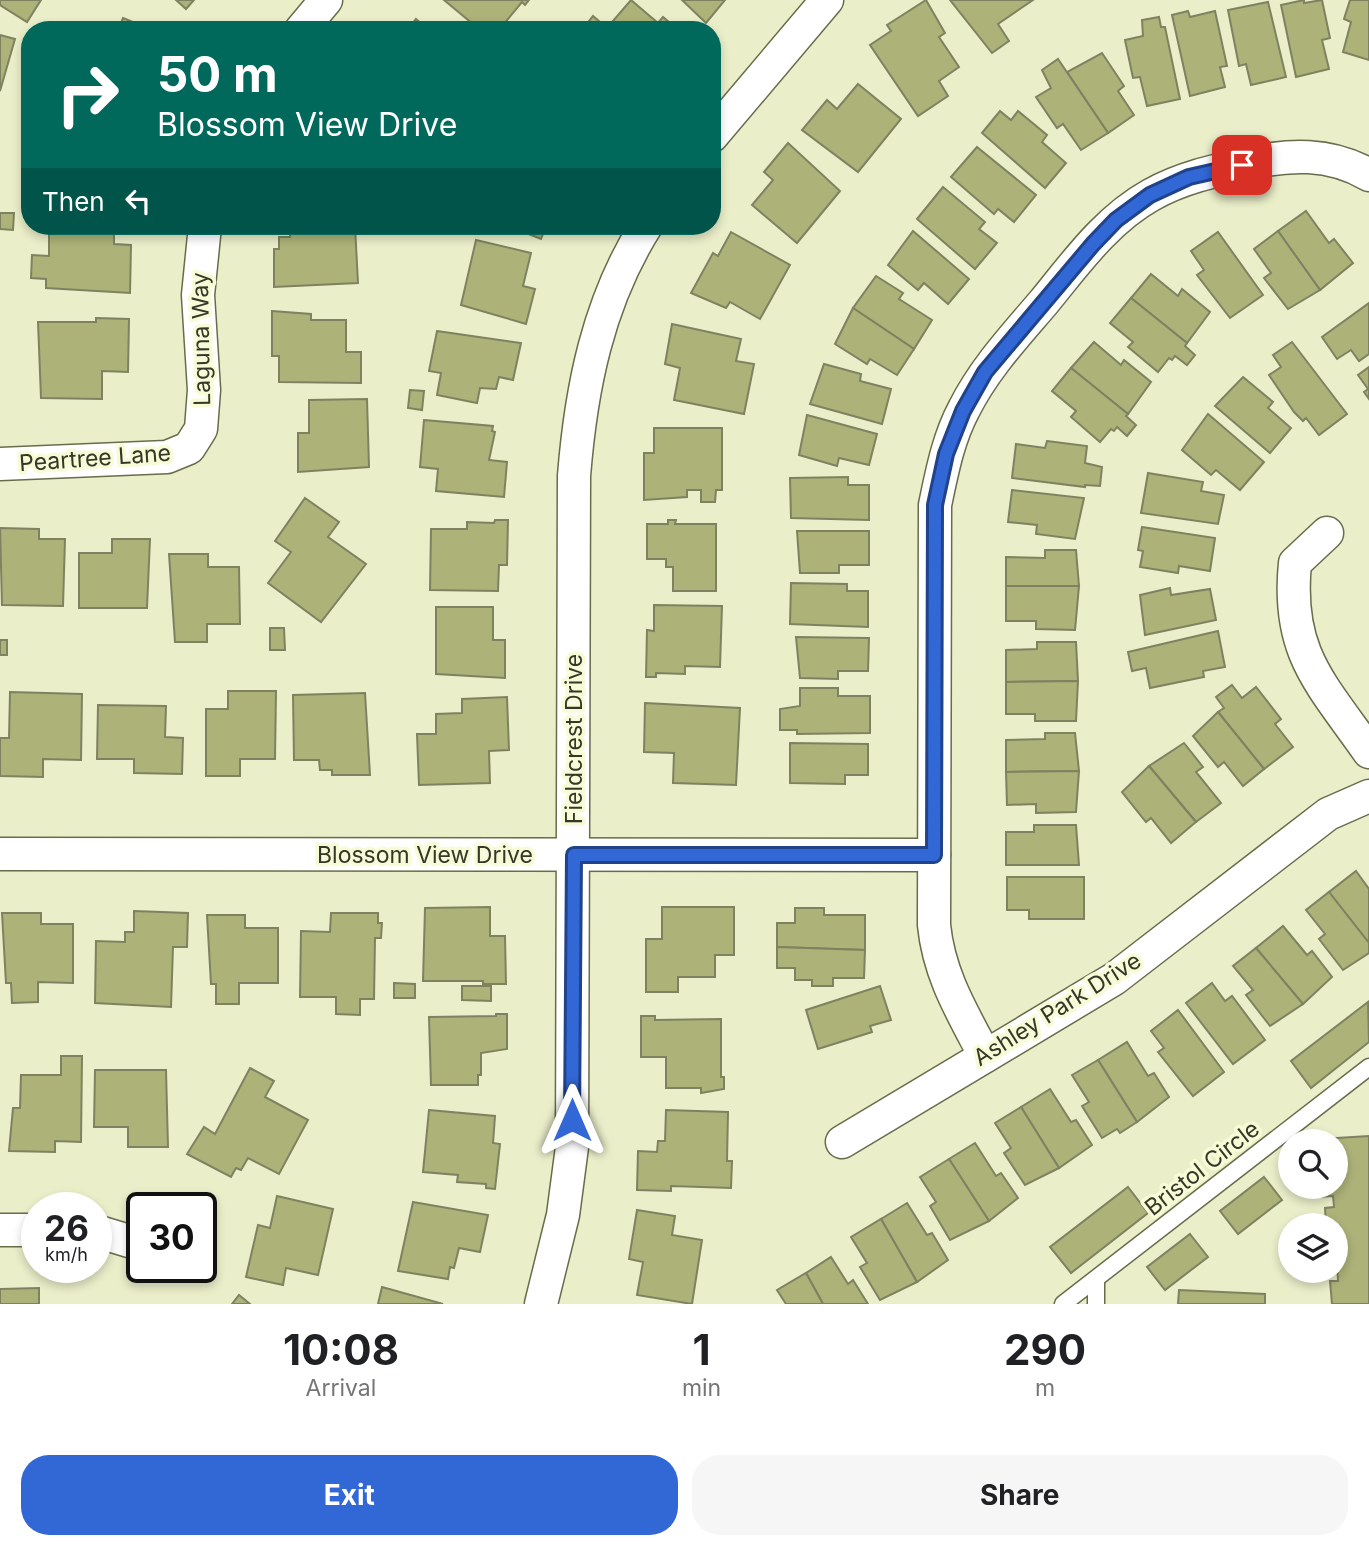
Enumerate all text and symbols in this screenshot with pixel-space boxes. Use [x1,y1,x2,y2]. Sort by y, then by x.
text: 50 m [157,45,278,104]
icon: right [42,49,133,140]
text: Blossom View Drive [157,105,457,144]
pin [1212,135,1272,195]
icon: arrive [1223,146,1261,184]
icon: left [119,182,157,220]
text: Then [42,186,105,217]
street label: Laguna Way [186,272,216,406]
street label: Peartree Lane [18,439,172,477]
street label: Fieldcrest Drive [560,654,588,824]
street label: Blossom View Drive [317,841,533,869]
street label: Ashley Park Drive [968,946,1146,1072]
position arrow [535,1083,609,1157]
street label: Bristol Circle [1139,1115,1265,1221]
map controls [1278,1129,1348,1283]
button: search [1278,1129,1348,1199]
speed limit sign: 30 [126,1192,217,1283]
text: 26 [44,1207,89,1249]
button: layers [1278,1213,1348,1283]
text: km/h [45,1244,88,1265]
text: 10:08 [283,1324,399,1375]
text: 1 [692,1324,711,1375]
text: 290 [1004,1324,1086,1375]
text: Arrival [306,1374,376,1402]
text: min [682,1374,721,1402]
text: m [1035,1374,1055,1402]
button: Exit [21,1455,678,1535]
button: Share [692,1455,1348,1535]

